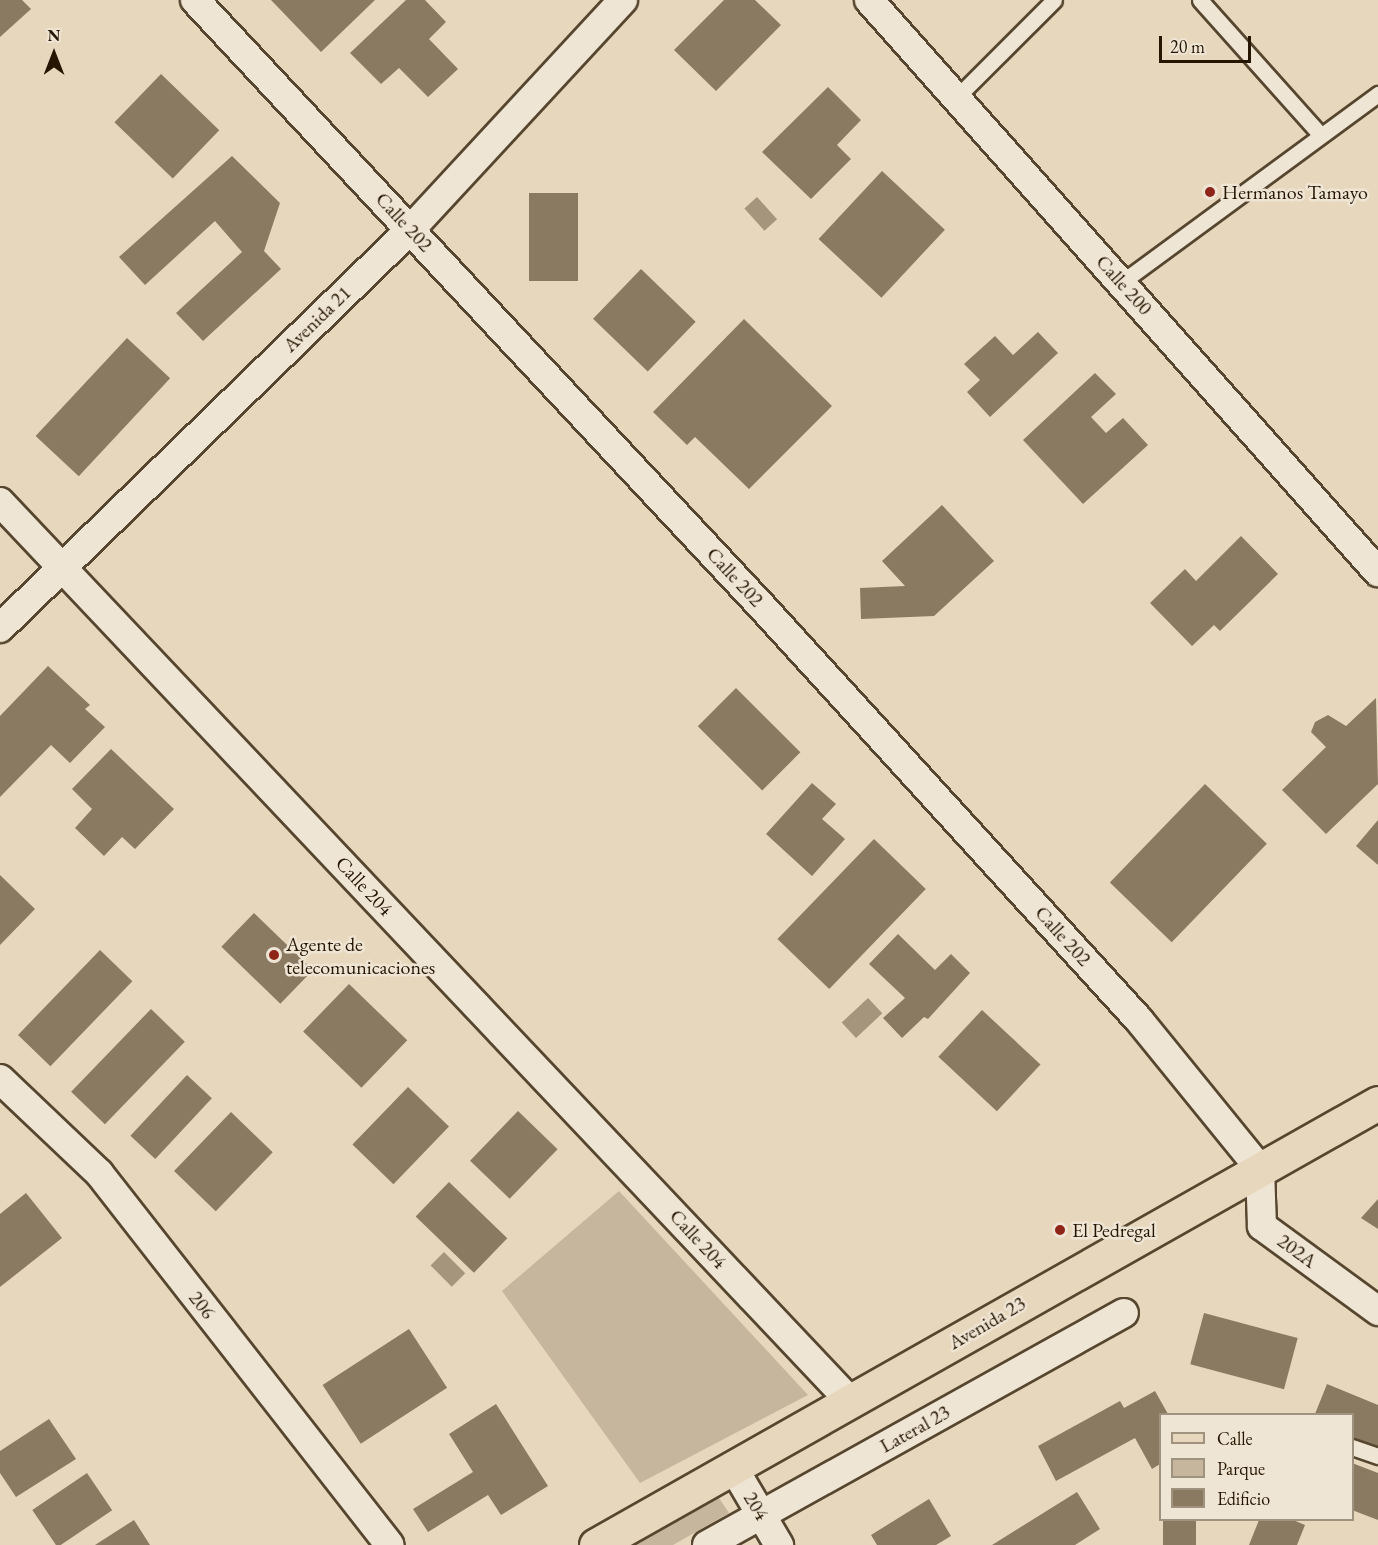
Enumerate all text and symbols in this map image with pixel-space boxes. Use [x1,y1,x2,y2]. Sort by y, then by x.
north arrow [24,24,84,84]
scale bar [1162,24,1254,62]
text: N [48,25,60,46]
text: 20 m [1170,35,1205,58]
place label: Hermanos Tamayo [1222,180,1368,204]
marker: Hermanos Tamayo [1203,185,1217,199]
street label: Calle 202 [371,187,437,257]
street label: Calle 200 [1091,250,1157,320]
street label: Avenida 21 [278,281,356,357]
street label: Calle 202 [702,542,768,612]
street label: Calle 204 [331,851,397,921]
street label: Calle 202 [1030,901,1096,971]
place label: Agente de telecomunicaciones [286,932,435,979]
marker: Agente de telecomunicaciones [267,948,281,962]
street label: Calle 204 [665,1204,731,1274]
place label: El Pedregal [1072,1218,1156,1242]
marker: El Pedregal [1053,1223,1067,1237]
street label: 202A [1273,1229,1321,1273]
street label: 206 [184,1286,220,1324]
street label: Avenida 23 [944,1291,1030,1355]
street label: Lateral 23 [876,1400,954,1458]
legend [1159,1413,1354,1521]
text: Calle [1217,1427,1253,1450]
text: Parque [1217,1457,1265,1480]
street label: 204 [738,1487,774,1525]
text: Edificio [1217,1487,1270,1510]

